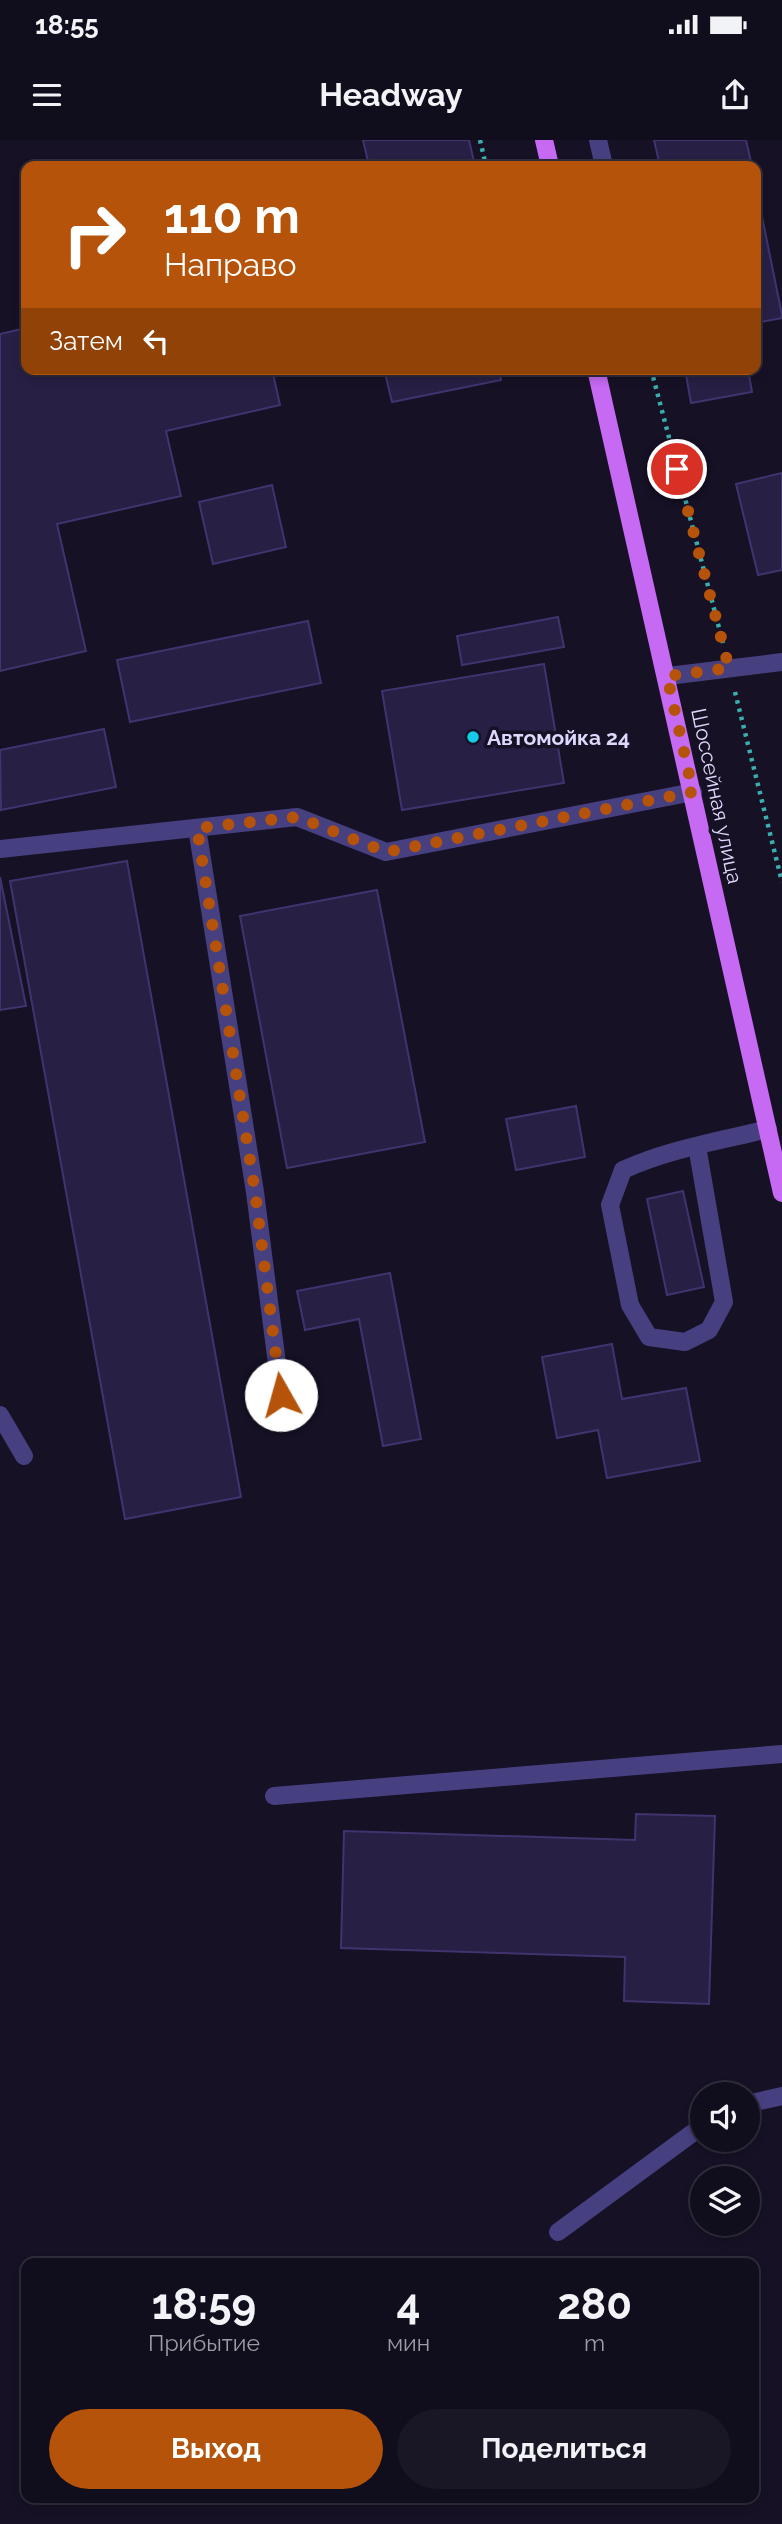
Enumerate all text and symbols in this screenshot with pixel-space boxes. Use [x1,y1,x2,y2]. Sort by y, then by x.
text: 18:55 [35,10,99,40]
icon: menu [28,76,66,114]
text: Headway [319,76,463,113]
icon: share [716,76,754,114]
text: 110 m [164,187,300,244]
icon: right [49,189,140,280]
text: Направо [164,246,296,283]
icon: left [137,322,175,360]
text: Затем [49,326,123,356]
pin [647,439,707,499]
icon: arrive [658,450,696,488]
street label: Шоссейная улица [686,706,748,886]
place label: Автомойка 24 [487,725,630,750]
marker: Автомойка 24 [465,729,481,745]
position arrow [244,1358,318,1432]
map controls [690,2082,760,2236]
button: sound [690,2082,760,2152]
button: layers [690,2166,760,2236]
text: 18:59 [152,2280,256,2329]
text: 4 [397,2280,421,2329]
text: 280 [557,2280,632,2329]
text: Прибытие [148,2329,260,2356]
text: мин [387,2329,430,2356]
text: m [584,2329,605,2356]
button: Выход [49,2409,383,2489]
button: Поделиться [397,2409,731,2489]

